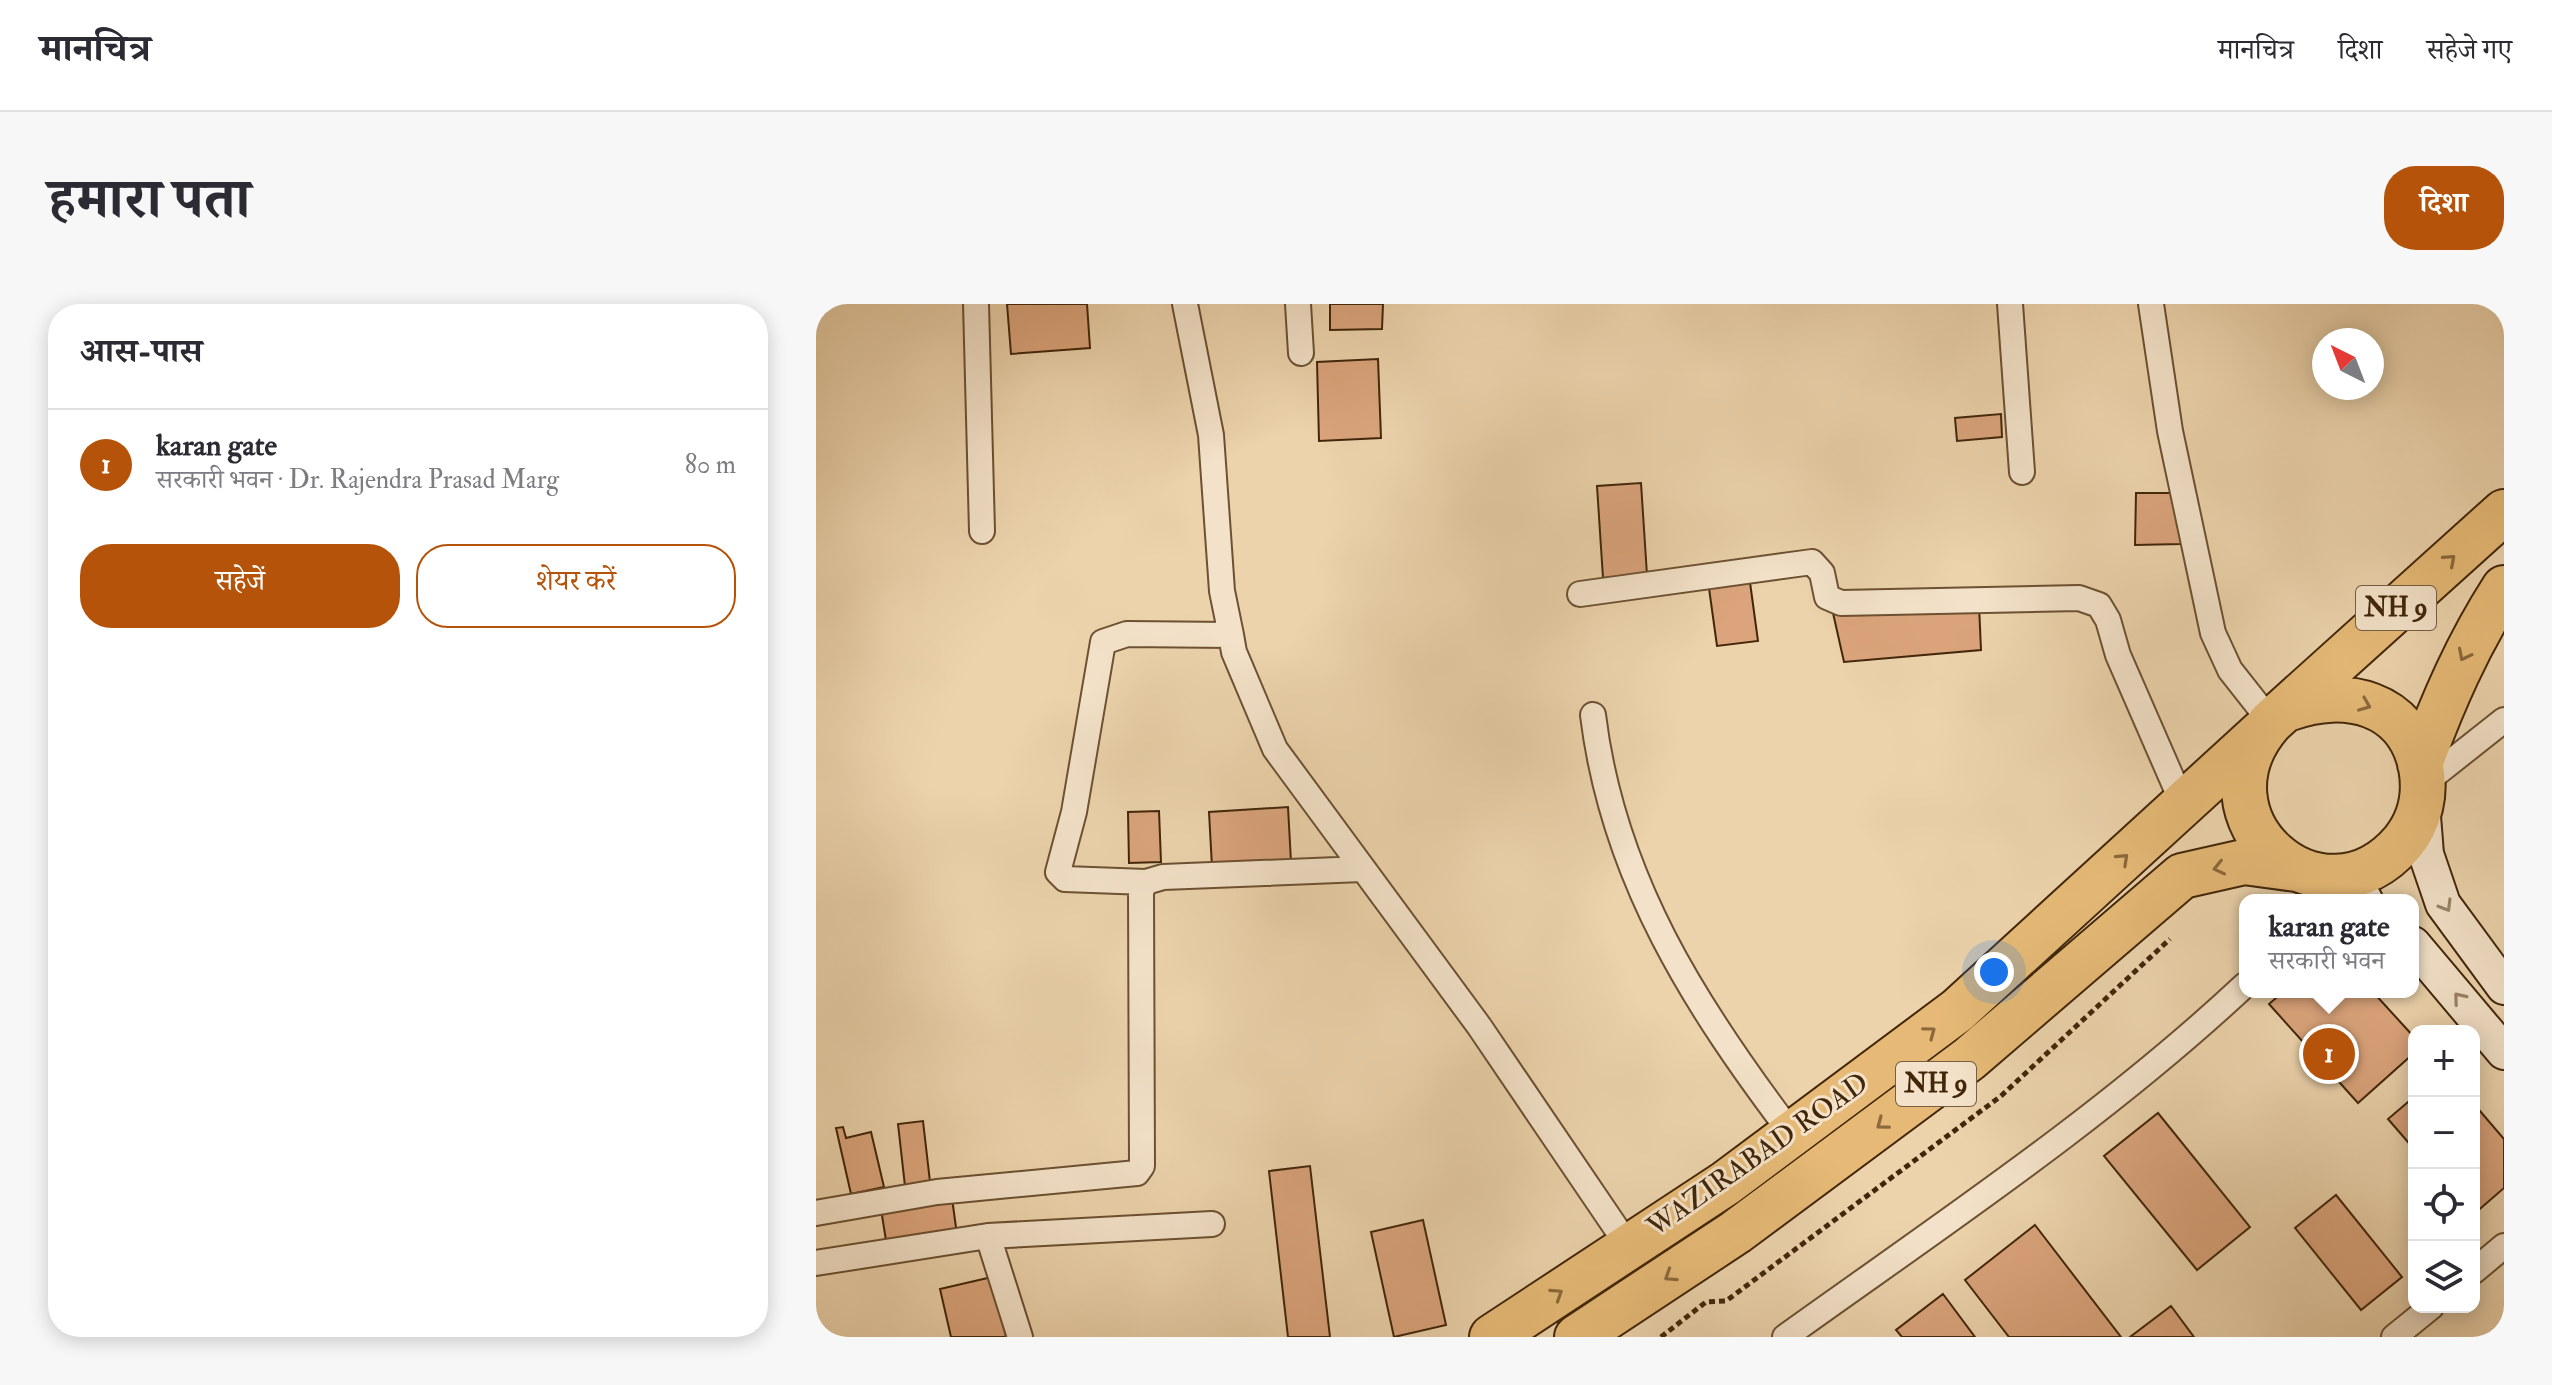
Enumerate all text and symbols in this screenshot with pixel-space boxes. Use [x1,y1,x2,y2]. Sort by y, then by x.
text: मानचित्र [40,25,151,73]
text: मानचित्र [2218,33,2294,68]
text: दिशा [2338,33,2382,68]
text: सहेजे गए [2426,33,2512,68]
text: हमारा पता [48,164,250,235]
button: दिशा [2384,166,2504,250]
north arrow [2312,328,2384,400]
text: आस-पास [80,330,203,373]
text: karan gate [156,427,277,464]
text: 1 [101,449,111,481]
text: 80 m [685,449,736,481]
text: सरकारी भवन · Dr. Rajendra Prasad Marg [156,464,559,496]
button: सहेजें [80,544,400,628]
button: शेयर करें [416,544,736,628]
one-way arrow [2441,555,2456,569]
road number: NH 9 [2356,586,2436,630]
one-way arrow [2458,646,2474,661]
one-way arrow [2357,695,2371,712]
one-way arrow [2114,854,2129,868]
one-way arrow [2213,858,2227,875]
popup [2239,894,2419,998]
one-way arrow [2436,897,2452,912]
text: karan gate [2268,908,2390,945]
text: सरकारी भवन [2268,945,2385,977]
your location [1974,952,2014,992]
one-way arrow [2454,992,2469,1007]
pin: 1 [2303,1024,2355,1084]
map controls [2408,1025,2480,1313]
button: + [2408,1025,2480,1097]
one-way arrow [1921,1027,1935,1041]
road number: NH 9 [1896,1062,1976,1106]
street label: WAZIRABAD ROAD [1640,1065,1875,1245]
button: − [2408,1097,2480,1169]
one-way arrow [1876,1115,1890,1129]
button: locate [2408,1169,2480,1241]
button: layers [2408,1241,2480,1313]
one-way arrow [1664,1266,1679,1281]
one-way arrow [1548,1289,1563,1304]

